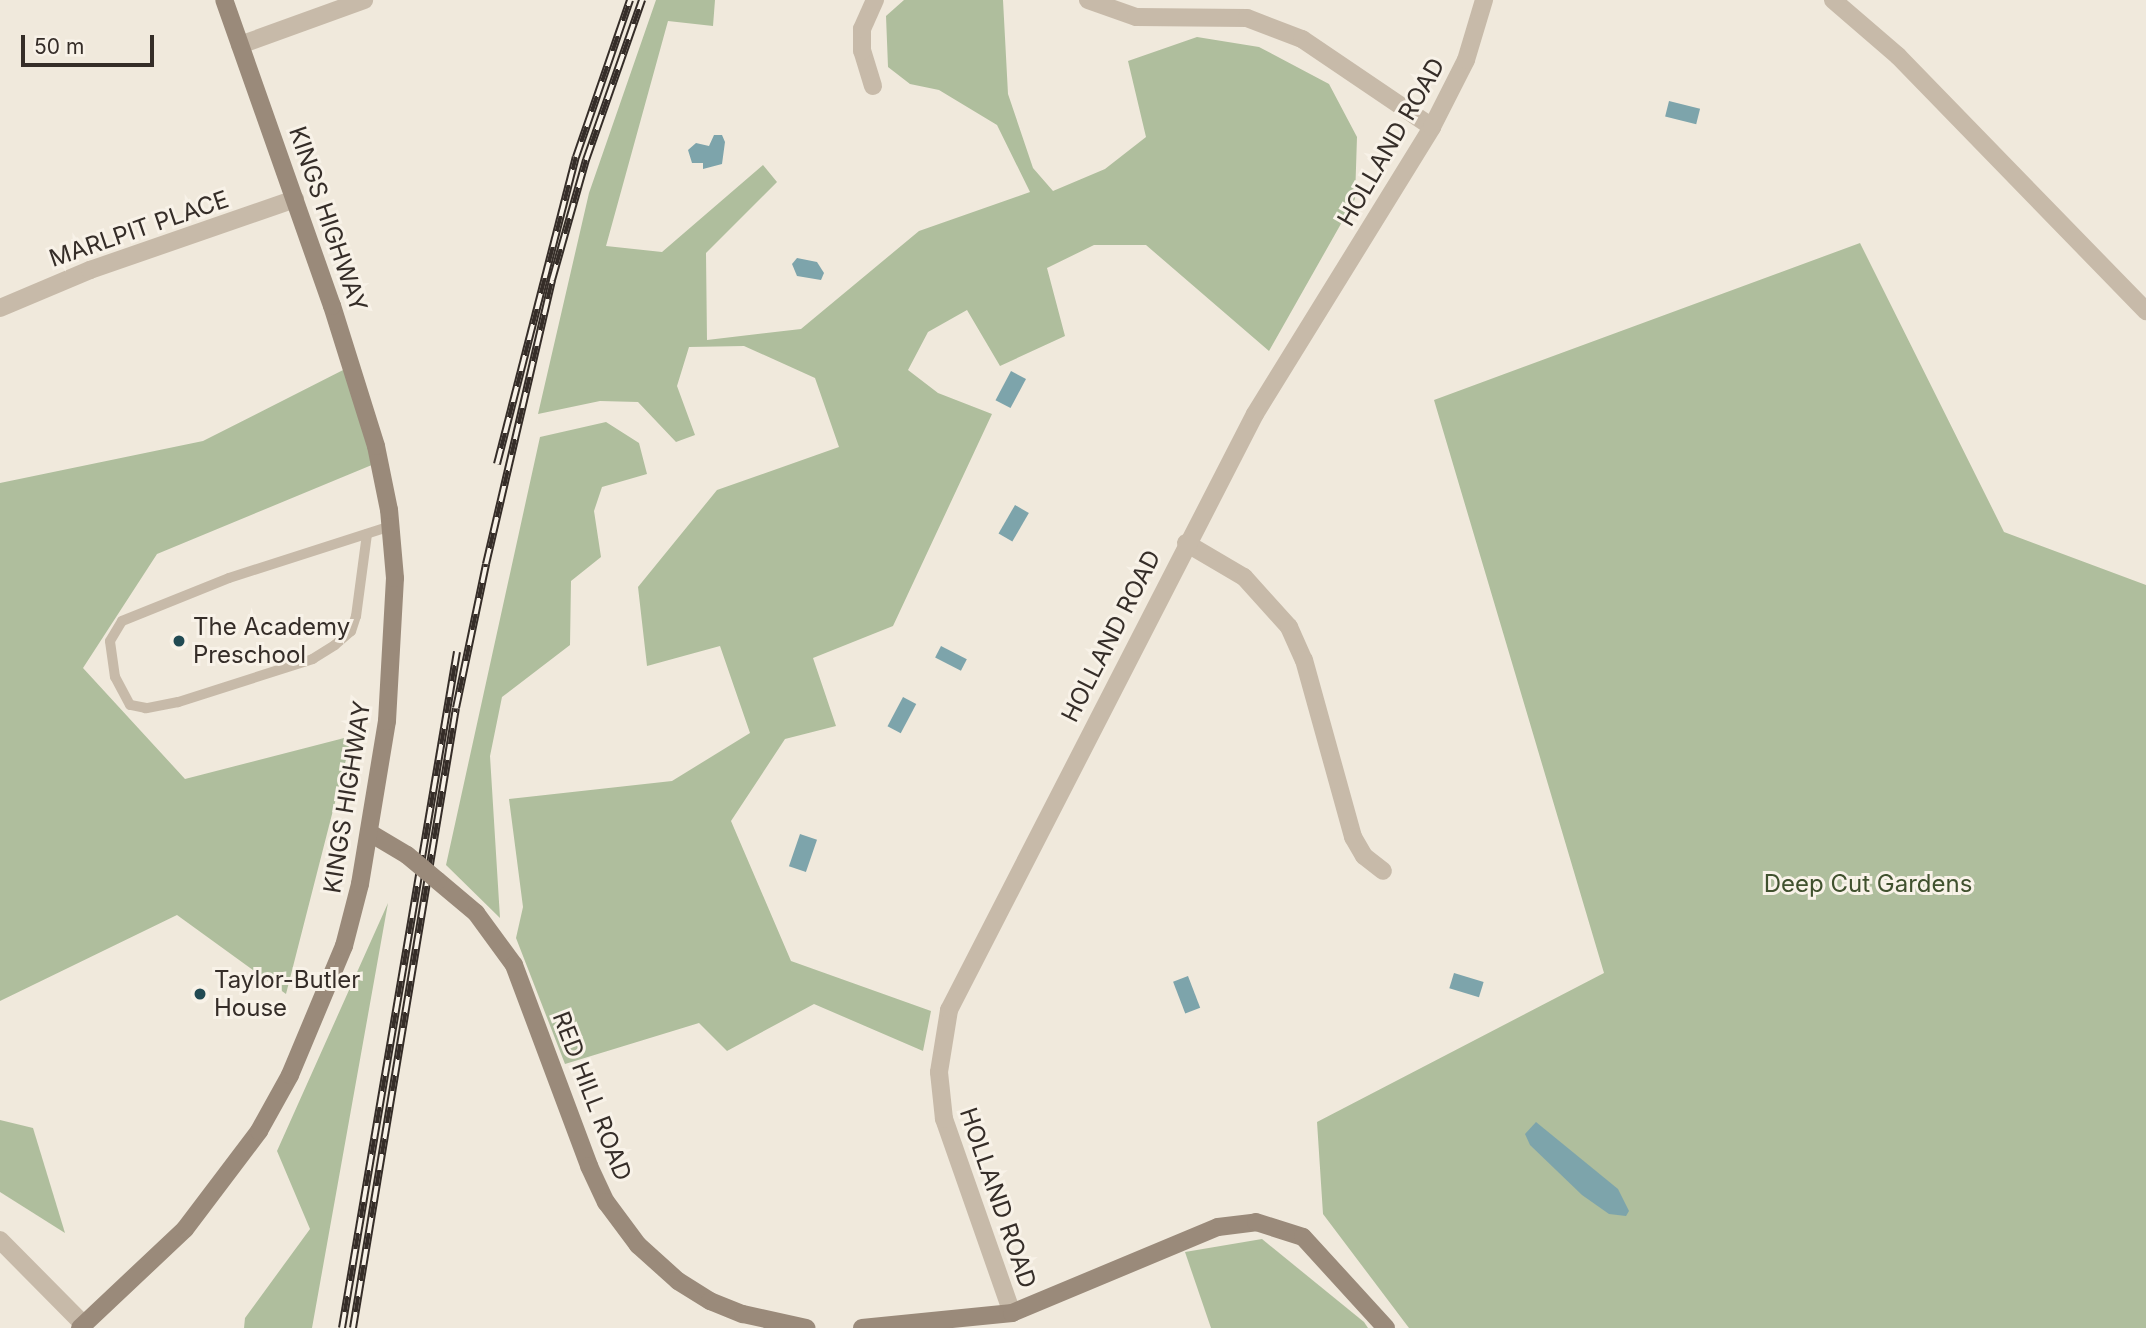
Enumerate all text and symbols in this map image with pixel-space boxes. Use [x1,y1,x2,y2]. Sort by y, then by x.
scale bar [24,21,158,65]
text: 50 m [34,34,84,59]
street label: HOLLAND ROAD [1331,53,1451,231]
street label: KINGS HIGHWAY [283,123,373,315]
street label: MARLPIT PLACE [45,185,233,273]
street label: HOLLAND ROAD [1055,545,1167,727]
place label: The Academy Preschool [193,613,350,669]
marker: The Academy Preschool [171,633,187,649]
street label: KINGS HIGHWAY [318,699,376,895]
park label: Deep Cut Gardens [1764,870,1972,898]
place label: Taylor-Butler House [214,966,360,1022]
marker: Taylor-Butler House [192,986,208,1002]
street label: RED HILL ROAD [546,1007,638,1185]
street label: HOLLAND ROAD [954,1104,1042,1292]

